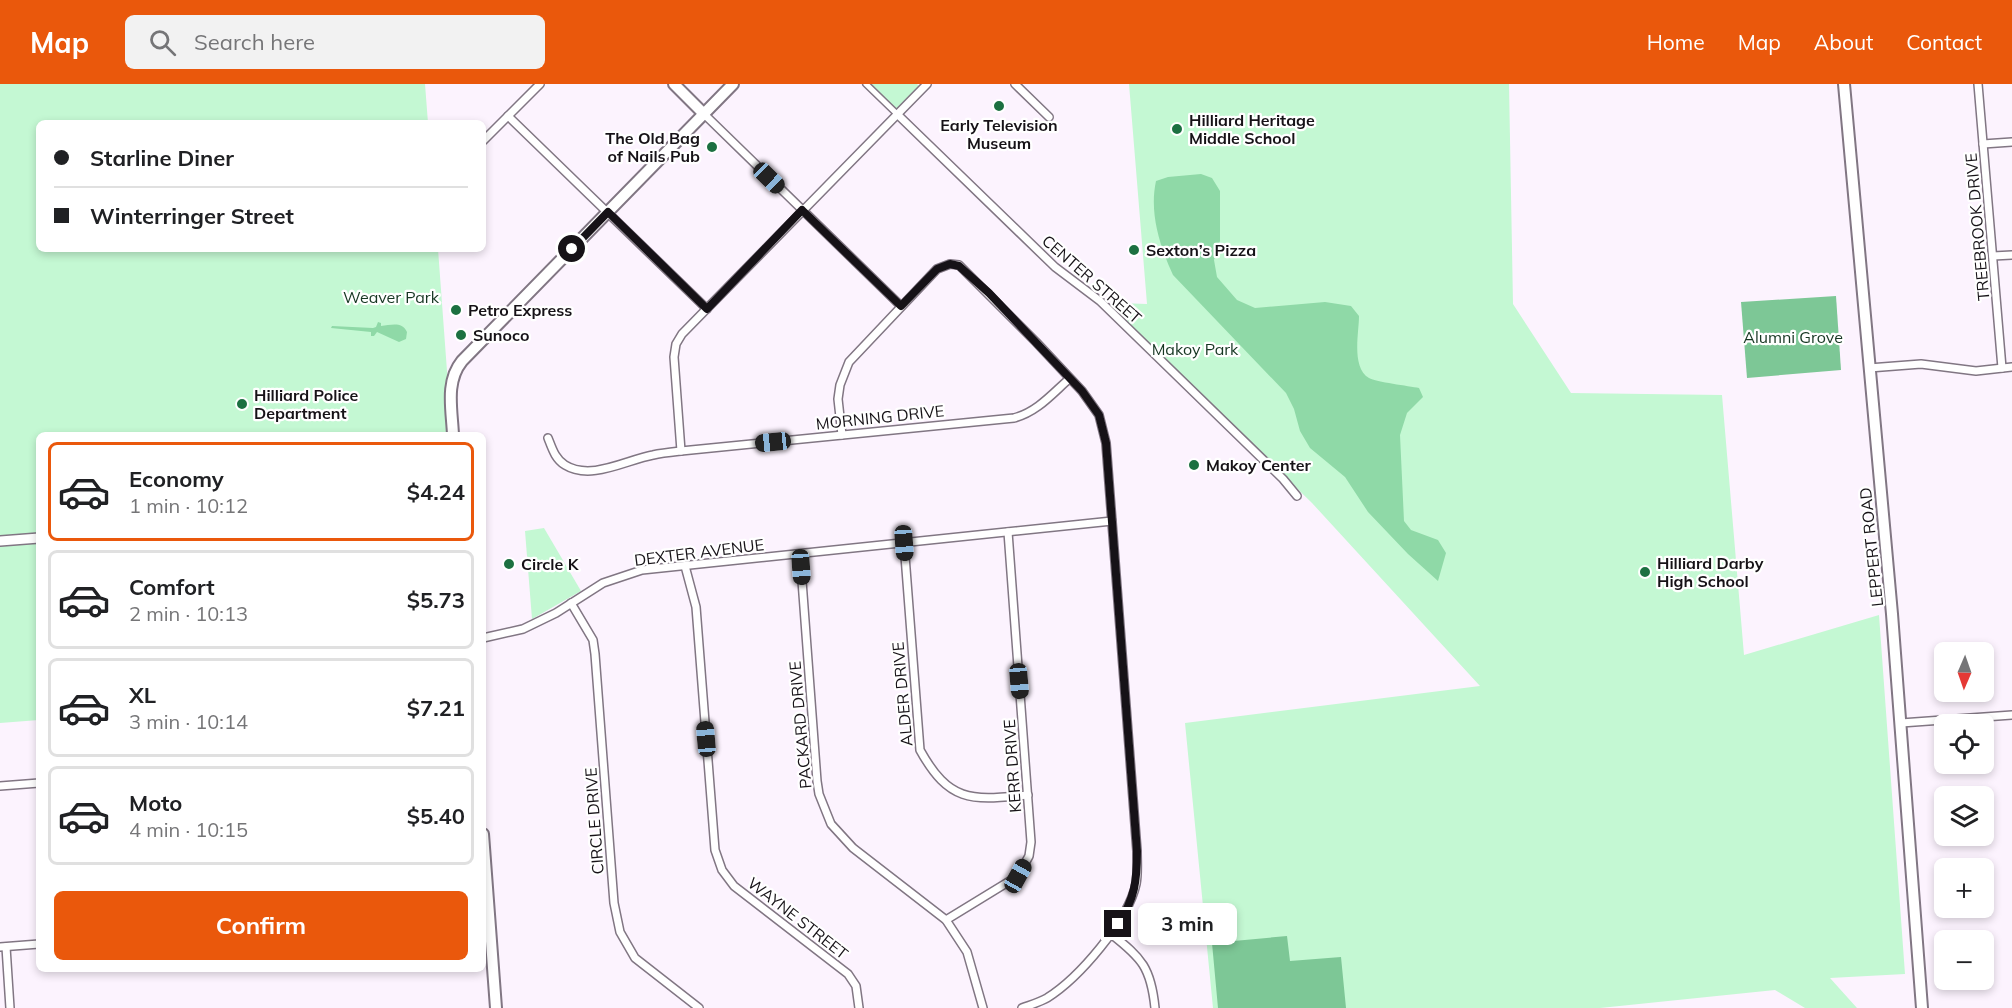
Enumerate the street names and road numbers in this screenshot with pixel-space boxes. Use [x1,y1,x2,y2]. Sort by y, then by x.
street label: TREEBROOK DRIVE [1961,152,1993,302]
street label: CENTER STREET [1038,230,1146,328]
street label: MORNING DRIVE [815,400,945,434]
street label: LEPPERT ROAD [1855,486,1887,608]
street label: DEXTER AVENUE [633,534,765,570]
street label: ALDER DRIVE [887,641,917,747]
street label: PACKARD DRIVE [784,660,816,790]
street label: KERR DRIVE [999,719,1025,813]
street label: CIRCLE DRIVE [580,767,608,875]
street label: WAYNE STREET [744,873,852,964]

